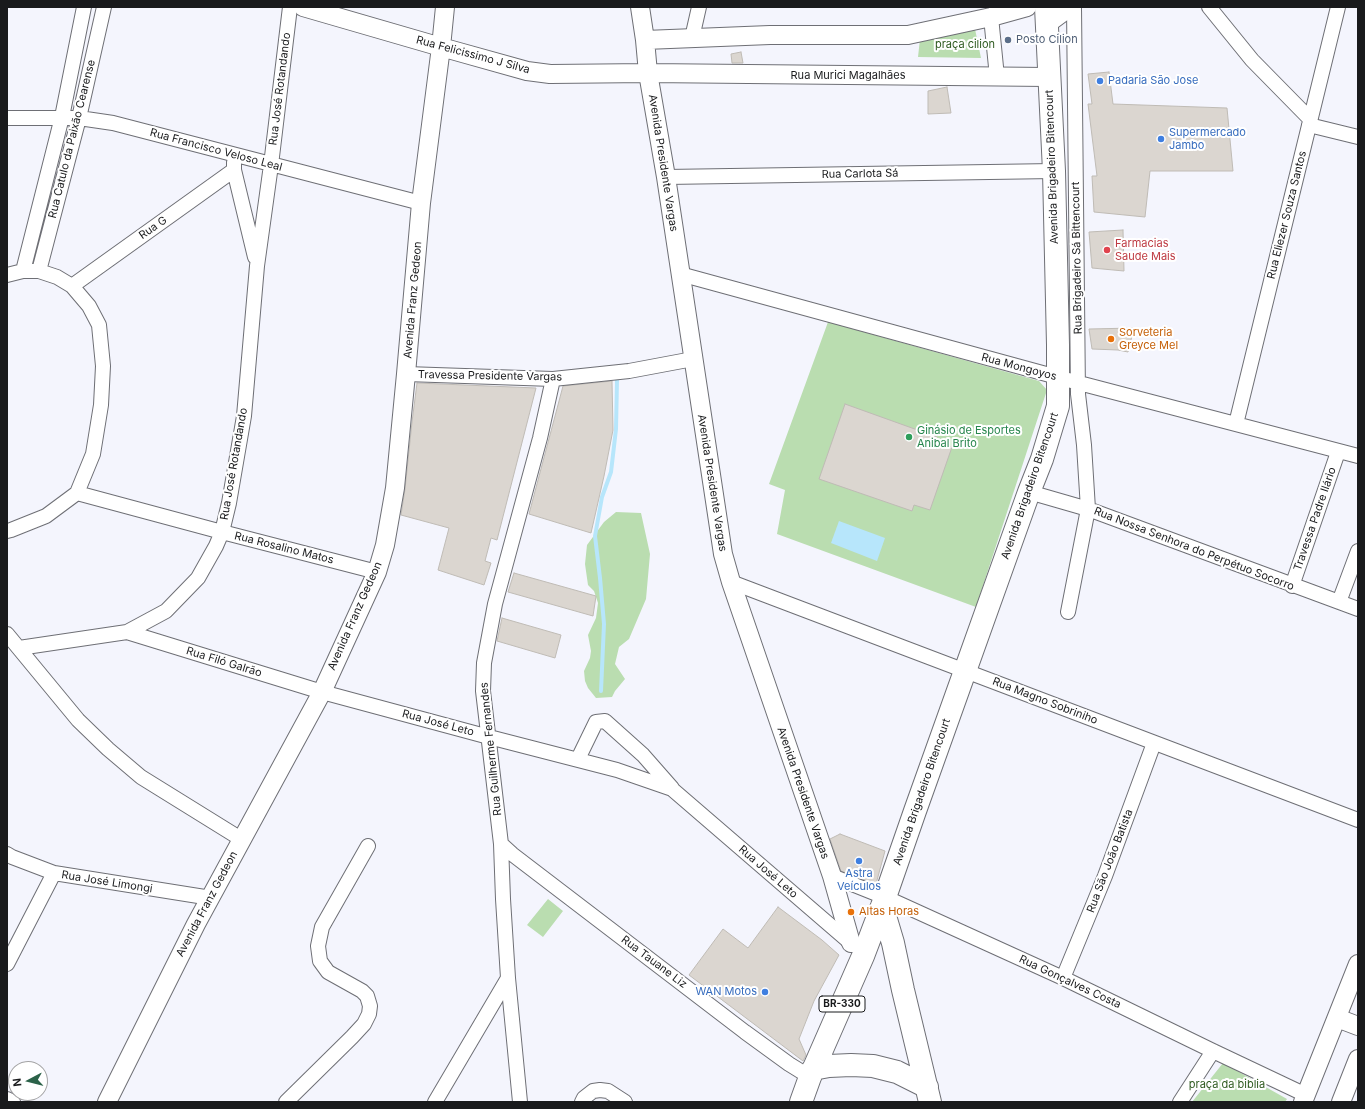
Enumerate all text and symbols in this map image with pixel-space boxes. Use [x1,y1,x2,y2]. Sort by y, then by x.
street label: Rua José Rotandando [267,32,293,146]
street label: Rua Felicissimo J Silva [415,33,531,77]
place label: Posto Cilion [1016,33,1078,47]
marker: Posto Cilion [1003,35,1013,45]
park label: praça cilion [935,38,995,52]
street label: Rua Catulo da Paixão Cearense [46,58,98,220]
street label: Rua Murici Magalhães [791,69,905,83]
place label: Padaria São Jose [1108,74,1198,88]
marker: Padaria São Jose [1095,76,1105,86]
street label: Avenida Brigadeiro Bitencourt [1043,90,1061,244]
street label: Avenida Presidente Vargas [646,93,680,233]
street label: Rua Francisco Veloso Leal [148,126,284,174]
place label: Supermercado Jambo [1169,126,1246,152]
marker: Supermercado Jambo [1156,134,1166,144]
street label: Rua Eliezer Souza Santos [1265,149,1309,281]
street label: Rua Carlota Sá [821,167,899,181]
street label: Rua Brigadeiro Sá Bittencourt [1069,182,1085,334]
street label: Rua G [136,214,170,242]
place label: Farmacias Saude Mais [1115,237,1176,263]
street label: Avenida Franz Gedeon [401,241,425,359]
marker: Farmacias Saude Mais [1102,245,1112,255]
place label: Sorveteria Greyce Mel [1119,326,1178,352]
marker: Sorveteria Greyce Mel [1106,334,1116,344]
street label: Rua Mongoyos [980,351,1058,383]
street label: Travessa Presidente Vargas [418,368,562,384]
street label: Rua José Rotandando [218,407,250,521]
street label: Avenida Brigadeiro Bitencourt [999,411,1061,561]
street label: Avenida Presidente Vargas [695,413,729,553]
place label: Ginásio de Esportes Anibal Brito [917,424,1021,450]
marker: Ginásio de Esportes Anibal Brito [904,432,914,442]
street label: Travessa Padre Ilário [1291,465,1339,573]
street label: Rua Nossa Senhora do Perpétuo Socorro [1092,505,1296,593]
street label: Rua Rosalino Matos [233,529,335,567]
street label: Avenida Franz Gedeon [325,560,385,672]
street label: Rua Filó Galrão [185,644,263,680]
street label: Rua Magno Sobriniho [991,675,1099,727]
street label: Rua Guilherme Fernandes [477,682,505,816]
street label: Rua José Leto [401,707,475,739]
street label: Avenida Brigadeiro Bitencourt [891,717,953,867]
street label: Avenida Presidente Vargas [774,725,832,861]
street label: Rua São João Batista [1084,807,1136,915]
street label: Rua José Leto [736,843,800,901]
street label: Avenida Franz Gedeon [174,849,240,959]
marker: Astra Veículos [854,856,864,866]
place label: Astra Veículos [837,867,881,893]
street label: Rua José Limongi [61,868,153,896]
place label: Altas Horas [859,905,919,919]
marker: Altas Horas [846,907,856,917]
street label: Rua Tauane Liz [618,933,690,991]
street label: Rua Gonçalves Costa [1017,953,1123,1011]
place label: WAN Motos [695,985,757,999]
marker: WAN Motos [760,987,770,997]
road number: BR-330 [819,996,865,1012]
north arrow [8,1061,48,1101]
text: N [10,1077,25,1087]
park label: praça da biblia [1189,1078,1265,1092]

